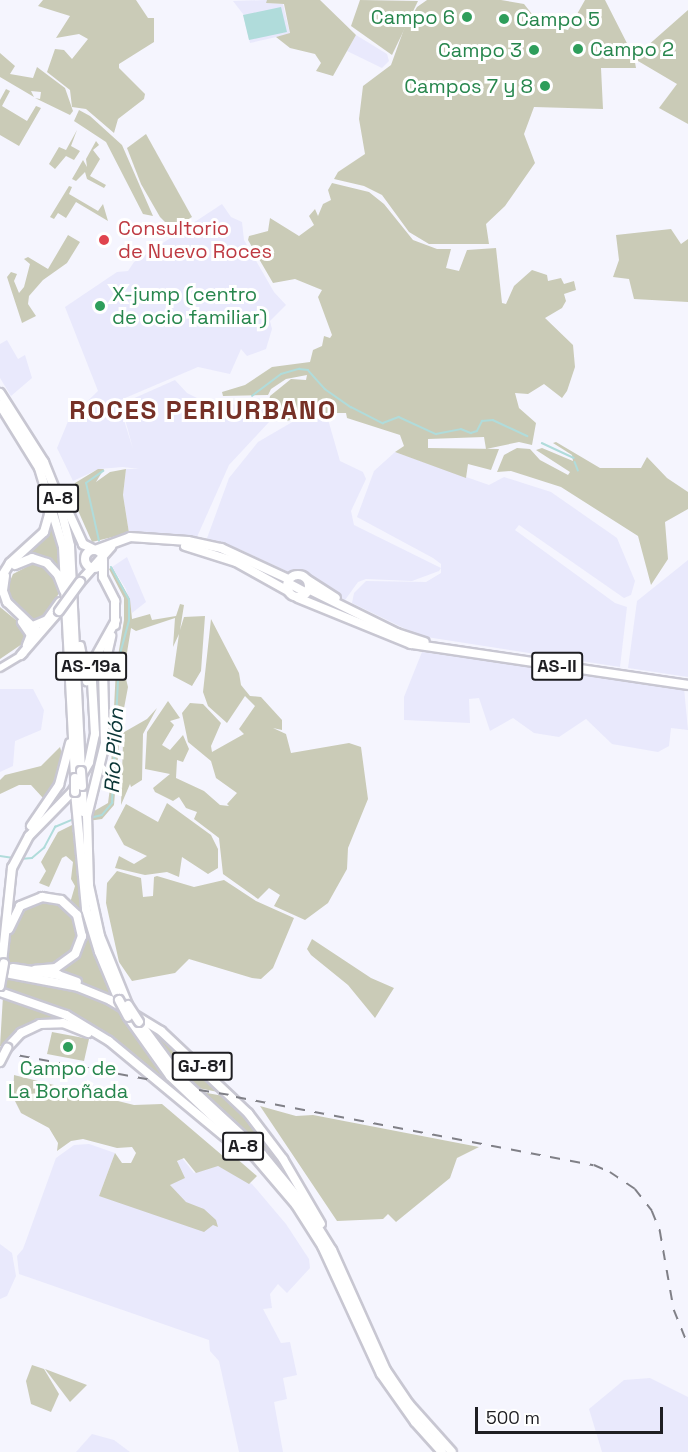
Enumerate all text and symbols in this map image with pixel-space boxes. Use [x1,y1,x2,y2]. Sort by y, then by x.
place label: Campo 6 [371,5,455,29]
place label: Campo 5 [516,7,600,31]
marker: Campo 6 [460,10,474,24]
marker: Campo 5 [497,12,511,26]
place label: Campo 2 [590,37,674,61]
place label: Campo 3 [438,38,522,62]
marker: Campo 2 [571,42,585,56]
marker: Campo 3 [527,43,541,57]
place label: Campos 7 y 8 [404,74,533,98]
marker: Campos 7 y 8 [538,79,552,93]
place label: Consultorio de Nuevo Roces [118,216,272,263]
marker: Consultorio de Nuevo Roces [95,231,113,249]
place label: X-jump (centro de ocio familiar) [112,282,267,329]
marker: X-jump (centro de ocio familiar) [93,299,107,313]
district label: ROCES PERIURBANO [69,395,337,427]
road number: A-8 [37,483,79,513]
road number: AS-19a [55,651,127,681]
road number: AS-II [530,651,584,681]
water label: Río Pilón [99,708,129,794]
marker: Campo de La Boroñada [61,1040,75,1054]
road number: GJ-81 [170,1051,234,1081]
place label: Campo de La Boroñada [8,1056,128,1103]
road number: A-8 [222,1131,264,1161]
scale bar [478,1395,666,1433]
text: 500 m [486,1406,540,1429]

